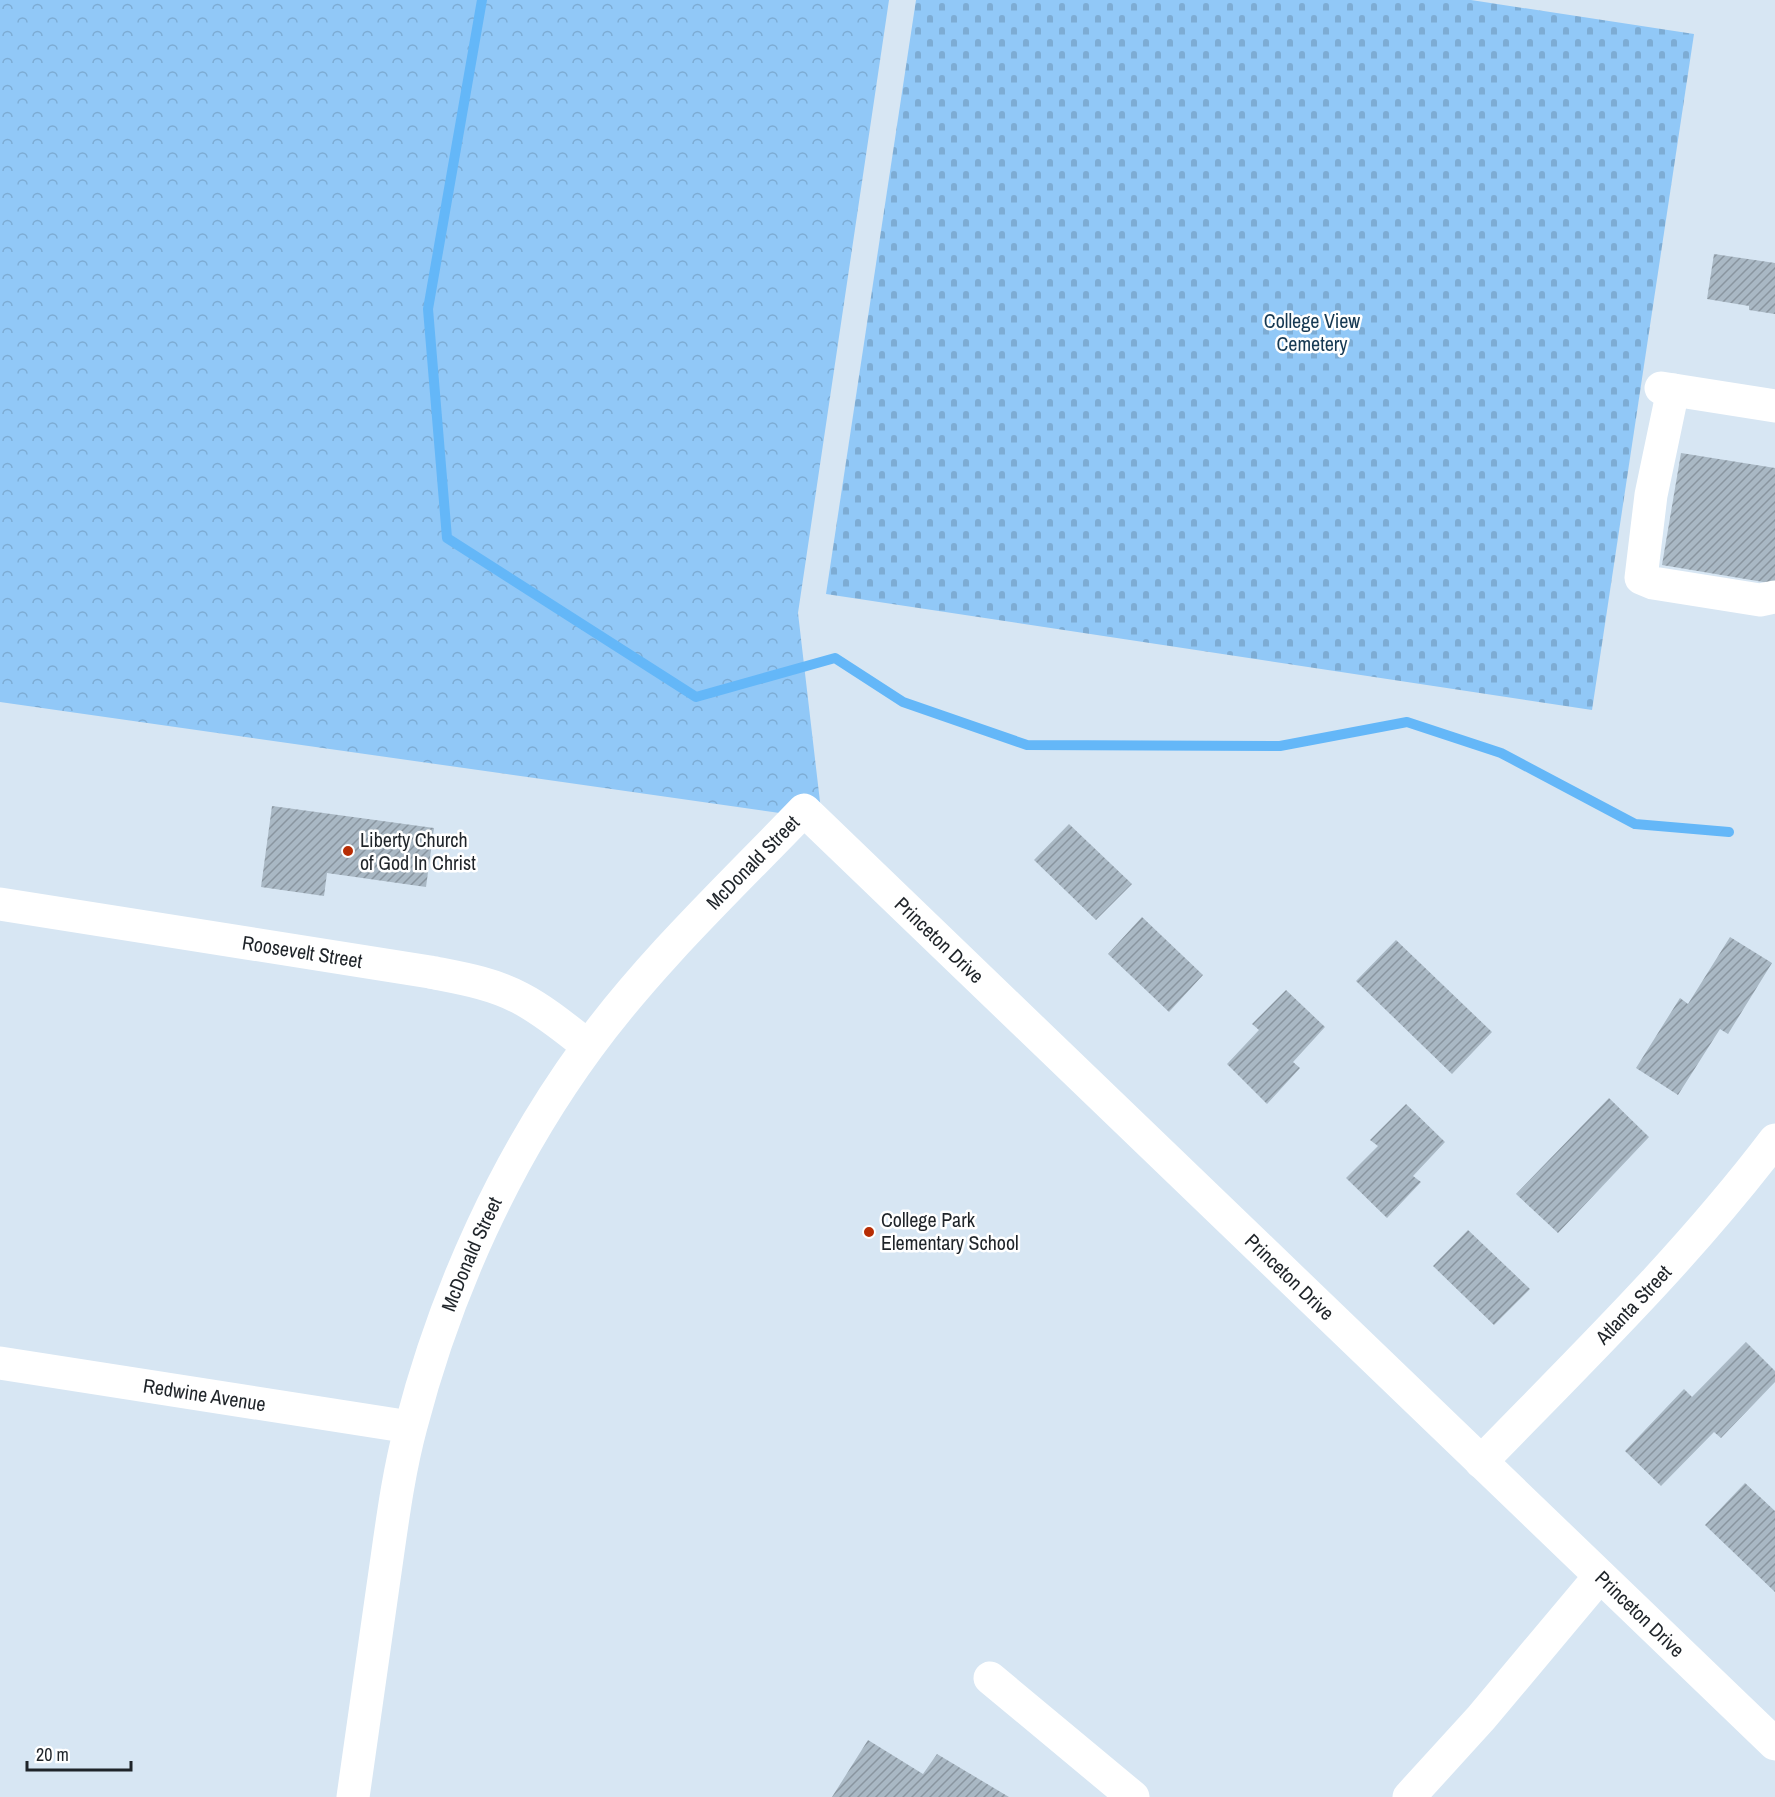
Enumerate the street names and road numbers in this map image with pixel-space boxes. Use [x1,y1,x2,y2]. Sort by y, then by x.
street label: McDonald Street [700,809,805,915]
street label: Princeton Drive [889,891,990,989]
street label: Roosevelt Street [240,928,365,974]
street label: McDonald Street [434,1192,508,1315]
street label: Princeton Drive [1239,1227,1340,1326]
street label: Atlanta Street [1588,1259,1677,1351]
street label: Redwine Avenue [141,1372,268,1417]
street label: Princeton Drive [1590,1564,1691,1663]

